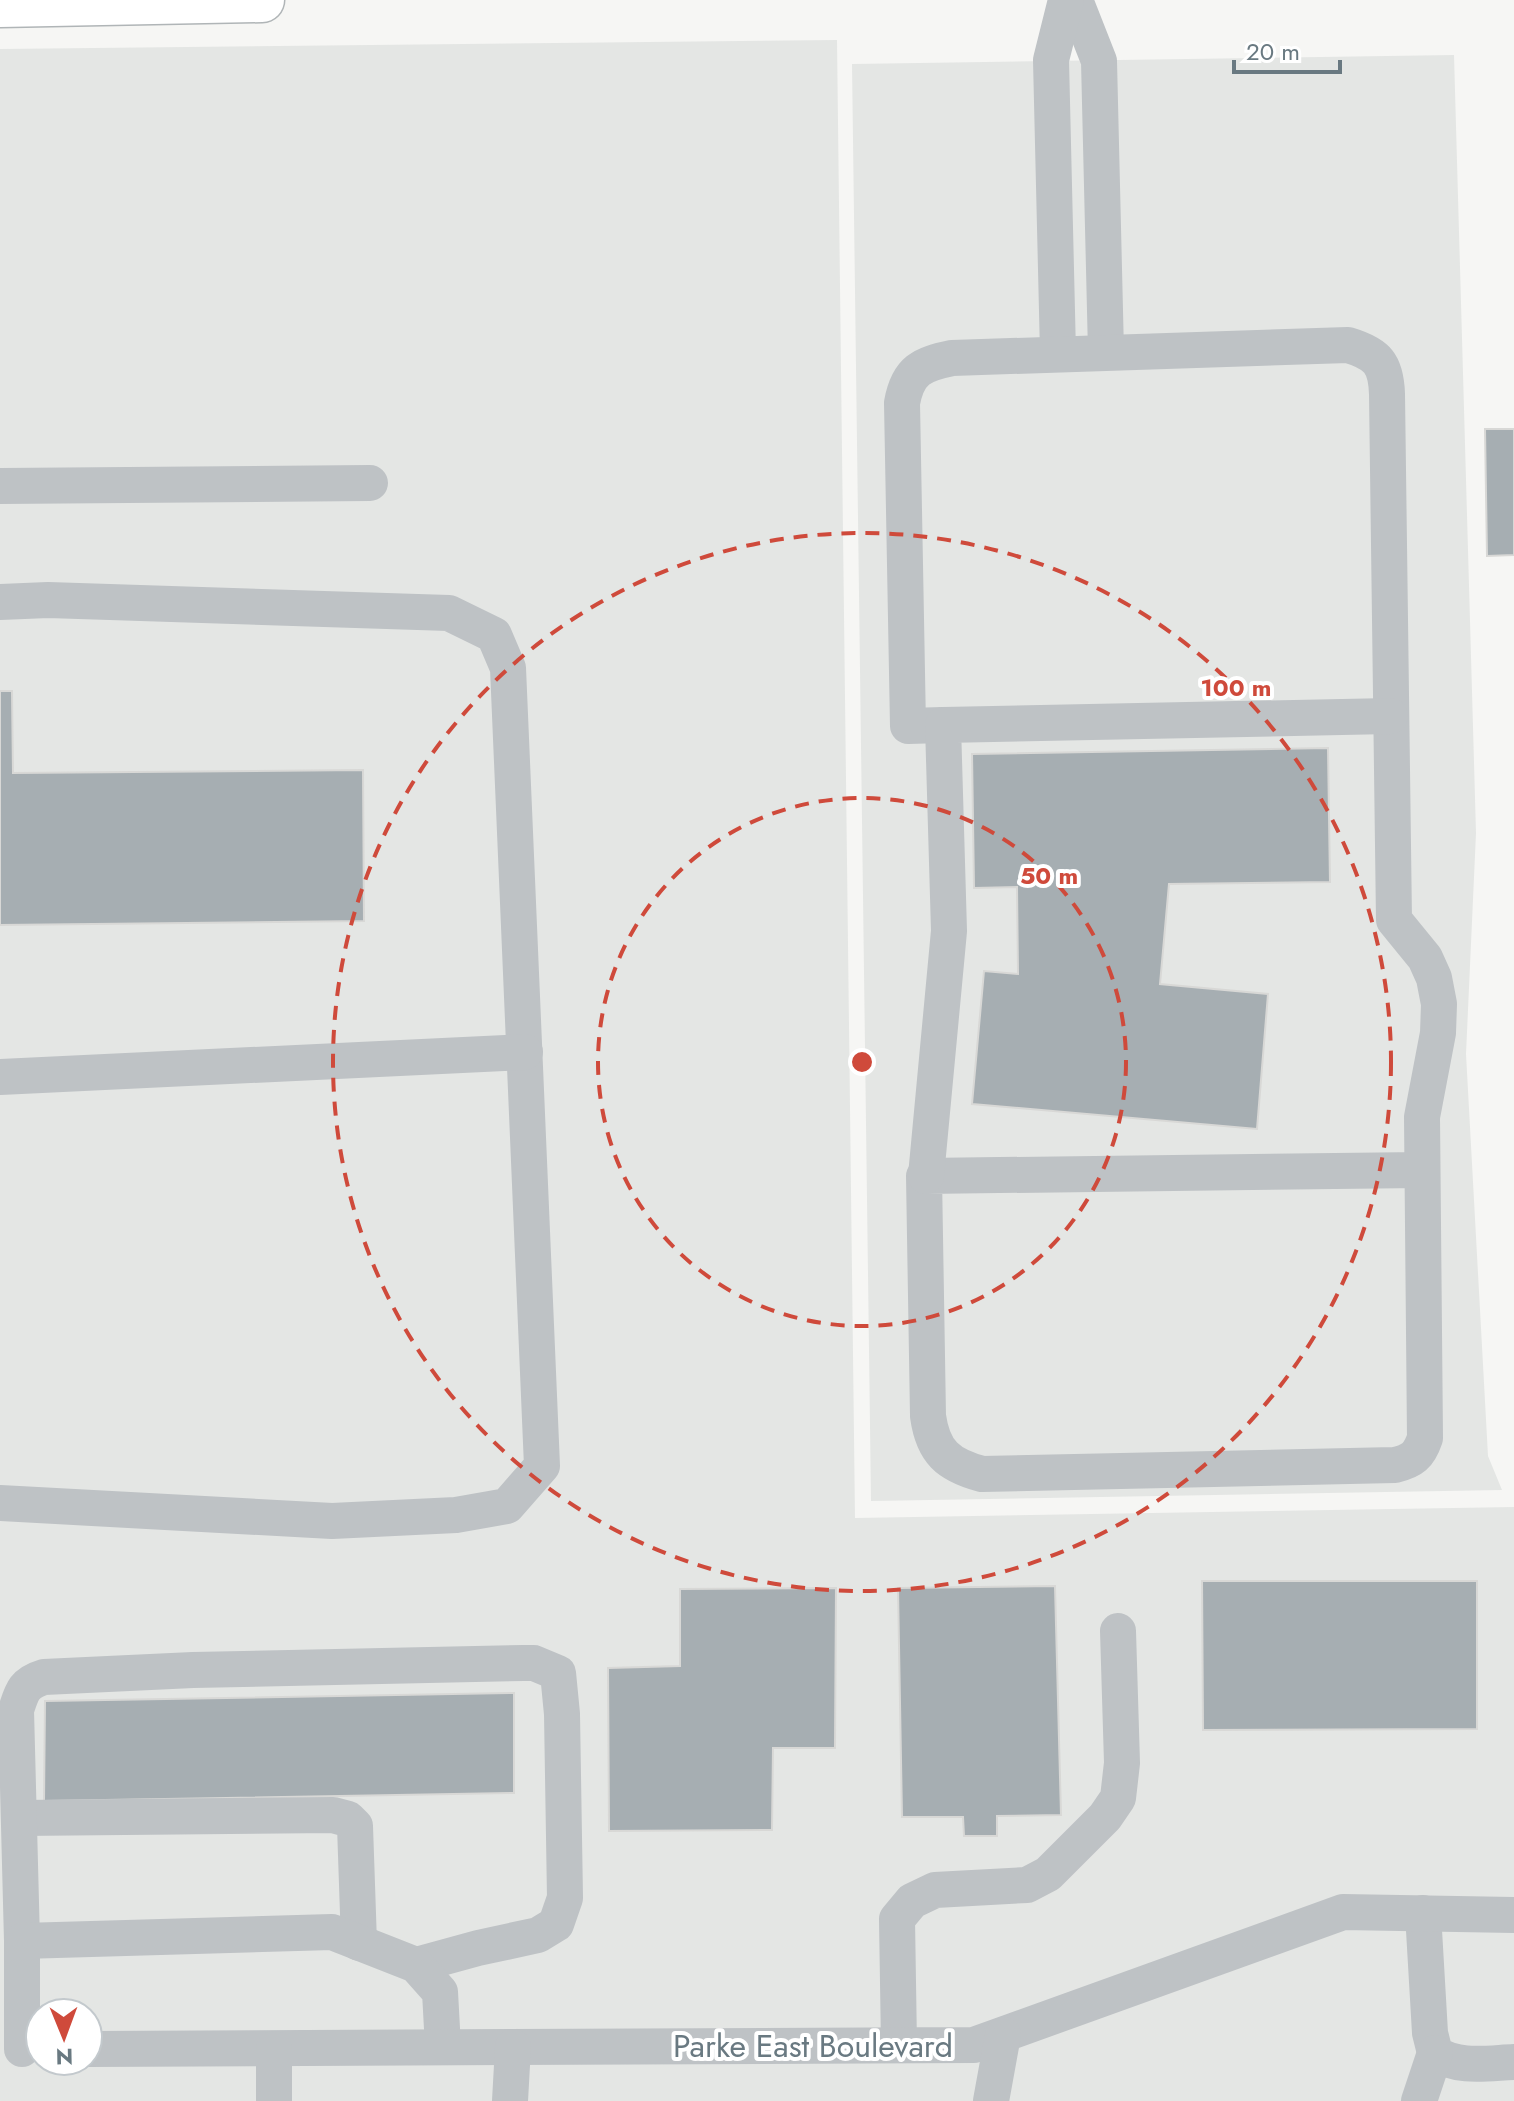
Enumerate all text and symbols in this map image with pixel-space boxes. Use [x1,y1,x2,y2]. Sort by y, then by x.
scale bar [1234,24,1340,74]
text: 20 m [1246,34,1300,69]
text: 100 m [1201,670,1271,705]
text: 50 m [1020,858,1078,893]
centre of rings [848,1048,876,1076]
north arrow [24,1997,104,2077]
street label: Parke East Boulevard [673,2023,953,2069]
text: N [55,2041,73,2073]

